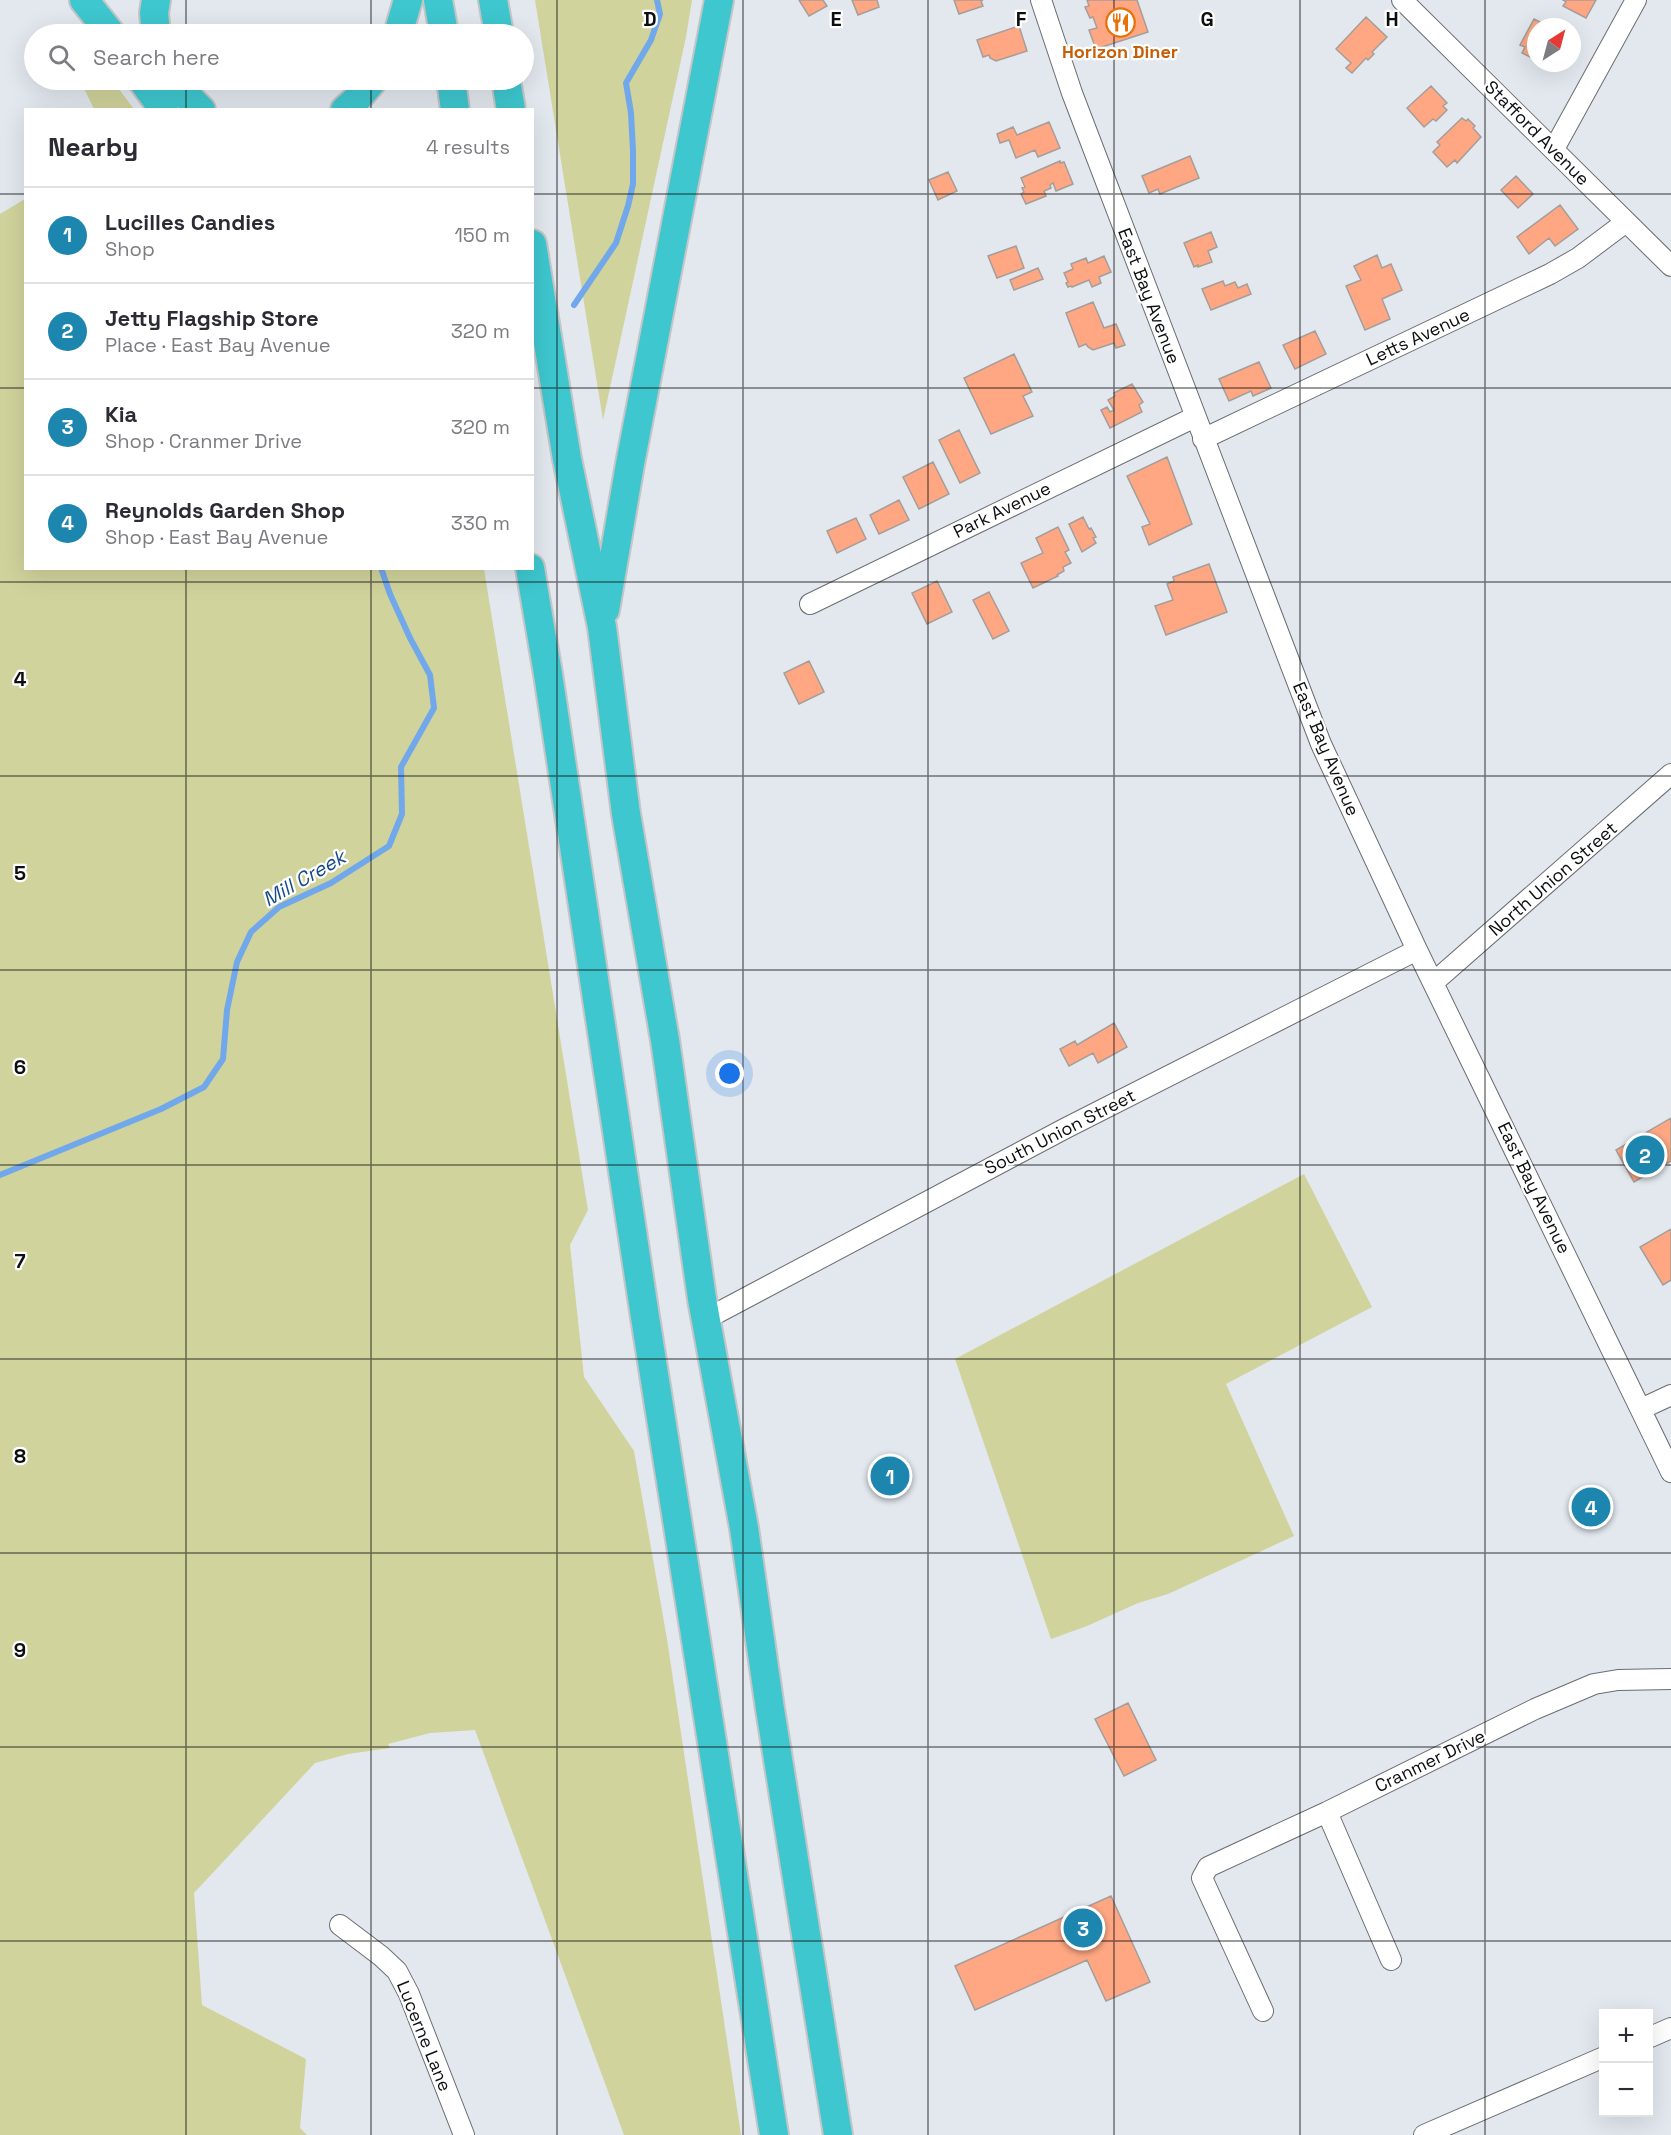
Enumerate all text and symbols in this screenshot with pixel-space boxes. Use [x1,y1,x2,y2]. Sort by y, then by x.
text: D [643,6,657,32]
text: E [830,6,842,32]
text: F [1016,6,1027,32]
text: G [1200,6,1214,32]
text: H [1385,6,1399,32]
restaurant icon: Horizon Diner [1104,7,1136,39]
north arrow [1527,18,1581,72]
search box [24,24,534,90]
place label: Horizon Diner [1062,40,1178,63]
icon: search [45,41,78,74]
text: Search here [93,43,220,71]
street label: Stafford Avenue [1480,75,1595,190]
text: Nearby [48,130,138,164]
text: 4 results [426,134,510,160]
text: Lucilles Candies [105,208,275,236]
text: 1 [63,222,72,248]
text: 150 m [455,222,510,248]
street label: East Bay Avenue [1113,225,1186,367]
text: Shop [105,236,155,262]
street label: Letts Avenue [1362,302,1473,371]
text: Jetty Flagship Store [105,304,319,332]
text: 2 [62,318,73,344]
text: 320 m [451,318,510,344]
text: Place · East Bay Avenue [105,332,331,358]
text: Kia [105,400,137,428]
text: 3 [61,414,74,440]
text: 320 m [451,414,510,440]
text: Shop · Cranmer Drive [105,428,302,454]
street label: Park Avenue [949,476,1054,543]
text: Reynolds Garden Shop [105,496,345,524]
text: 4 [61,510,74,536]
text: 330 m [451,510,510,536]
text: Shop · East Bay Avenue [105,524,328,550]
text: 4 [14,666,27,692]
street label: East Bay Avenue [1288,678,1365,819]
street label: North Union Street [1484,816,1622,941]
water label: Mill Creek [258,843,352,912]
text: 5 [14,860,26,886]
text: 6 [14,1054,26,1080]
your location [715,1059,744,1088]
street label: South Union Street [980,1084,1139,1180]
street label: East Bay Avenue [1493,1118,1576,1257]
pin: 2 [1626,1132,1664,1178]
text: 7 [14,1248,26,1274]
text: 8 [14,1443,26,1469]
pin: 1 [870,1454,910,1498]
pin: 4 [1572,1484,1610,1530]
text: 9 [14,1637,26,1663]
street label: Cranmer Drive [1371,1724,1489,1797]
pin: 3 [1064,1906,1102,1950]
street label: Lucerne Lane [392,1977,457,2094]
map controls [1599,2009,1653,2117]
button: + [1599,2009,1653,2063]
button: − [1599,2063,1653,2117]

